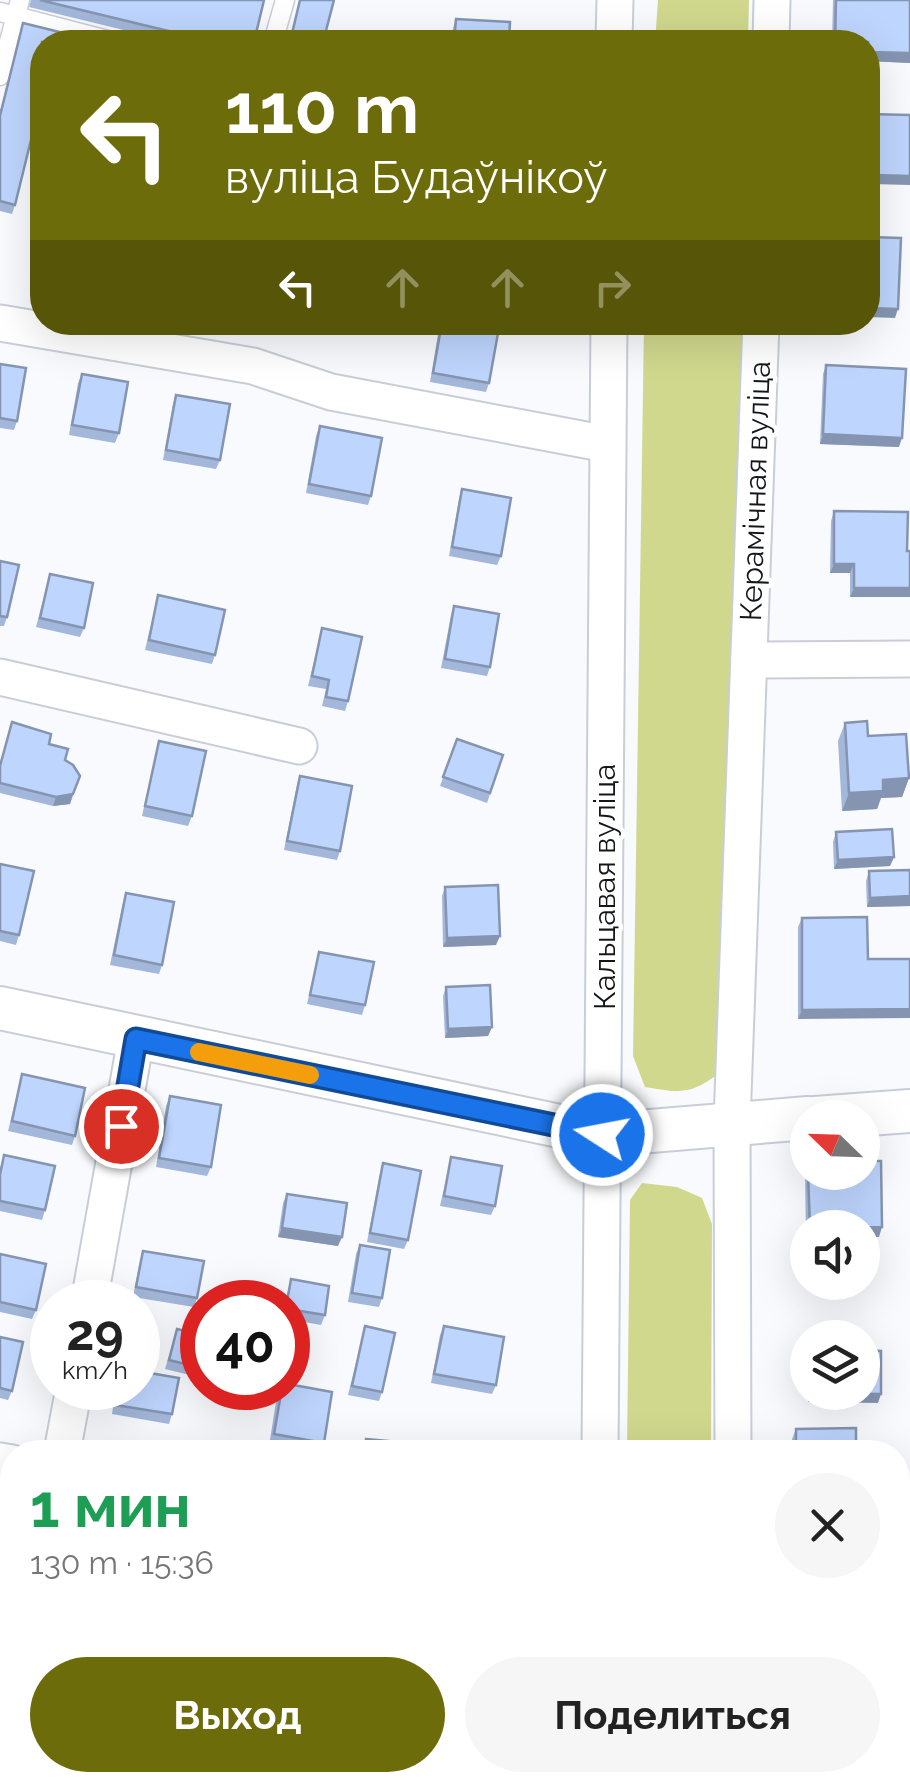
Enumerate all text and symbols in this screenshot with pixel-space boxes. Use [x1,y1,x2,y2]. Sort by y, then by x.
text: 110 m [225,67,419,149]
icon: left [60,70,190,200]
text: вуліца Будаўнікоў [225,151,608,204]
icon: left [270,260,325,315]
icon: ahead [375,260,430,315]
icon: ahead [480,260,535,315]
icon: right [585,260,640,315]
street label: Керамічная вуліца [733,360,777,622]
street label: Кальцавая вуліца [587,764,622,1010]
position arrow [550,1083,654,1187]
pin [79,1084,164,1169]
icon: arrive [94,1099,149,1154]
north arrow [790,1100,880,1190]
map controls [790,1100,880,1410]
button: sound [790,1210,880,1300]
speed limit sign: 40 [180,1280,310,1410]
text: 29 [66,1303,124,1362]
button: layers [790,1320,880,1410]
text: km/h [62,1355,128,1385]
text: 1 мин [30,1471,191,1541]
button: close [775,1473,880,1578]
text: 130 m · 15:36 [30,1544,214,1581]
button: Выход [30,1657,445,1772]
button: Поделиться [465,1657,880,1772]

